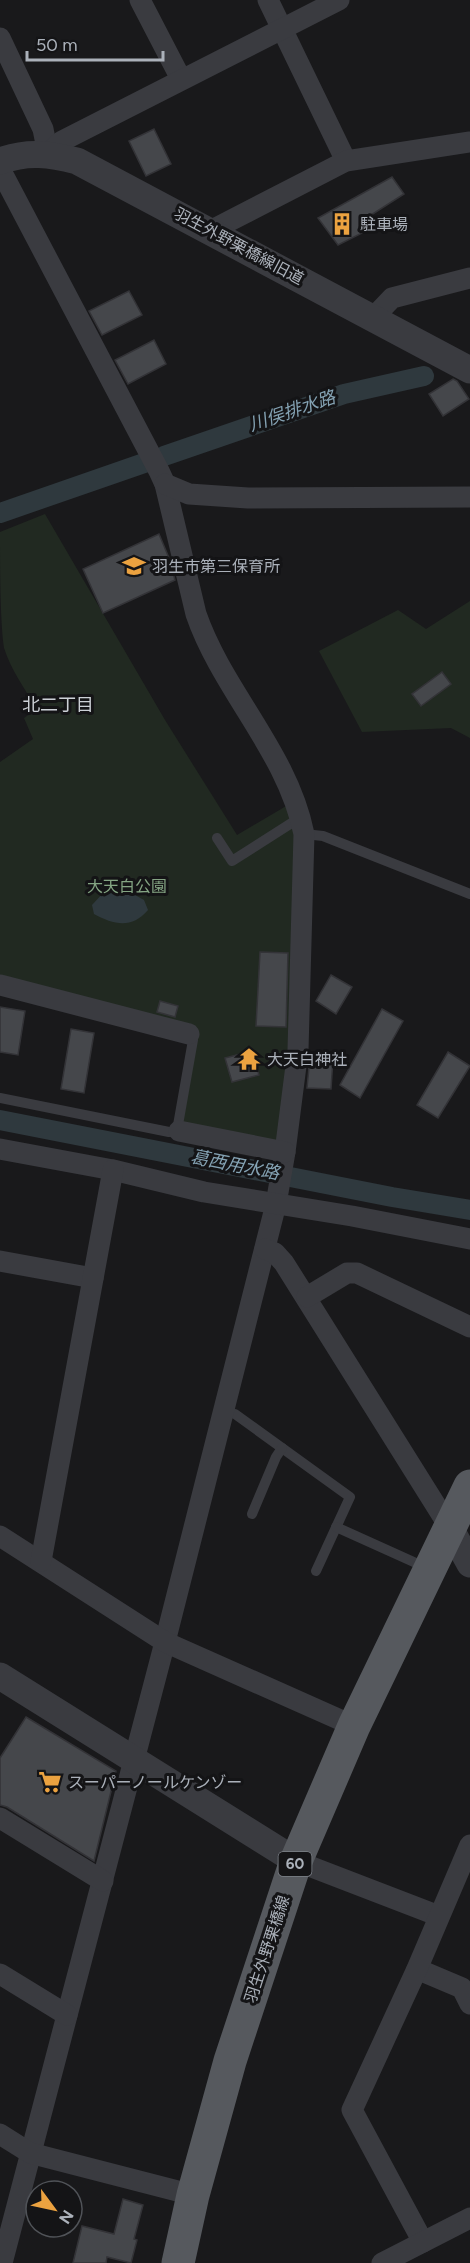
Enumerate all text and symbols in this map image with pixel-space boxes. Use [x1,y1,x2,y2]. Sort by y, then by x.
scale bar [27,24,164,62]
text: 50 m [36,34,78,56]
street label: 羽生外野栗橋線旧道 [171,204,307,288]
building icon: 駐車場 [329,211,355,237]
place label: 駐車場 [360,215,408,234]
water label: 川俣排水路 [246,385,340,436]
school or university icon: 羽生市第三保育所 [121,553,147,579]
place label: 羽生市第三保育所 [152,557,280,576]
district label: 北二丁目 [22,694,94,716]
park label: 大天白公園 [87,877,167,896]
temple icon: 大天白神社 [236,1046,262,1072]
place label: 大天白神社 [267,1050,347,1069]
water label: 葛西用水路 [189,1146,283,1185]
supermarket icon: スーパーノールケンゾー [37,1769,63,1795]
place label: スーパーノールケンゾー [68,1773,242,1792]
road number: 60 [278,1852,312,1876]
street label: 羽生外野栗橋線 [241,1893,293,2005]
north arrow [24,2179,84,2239]
text: N [55,2207,77,2227]

